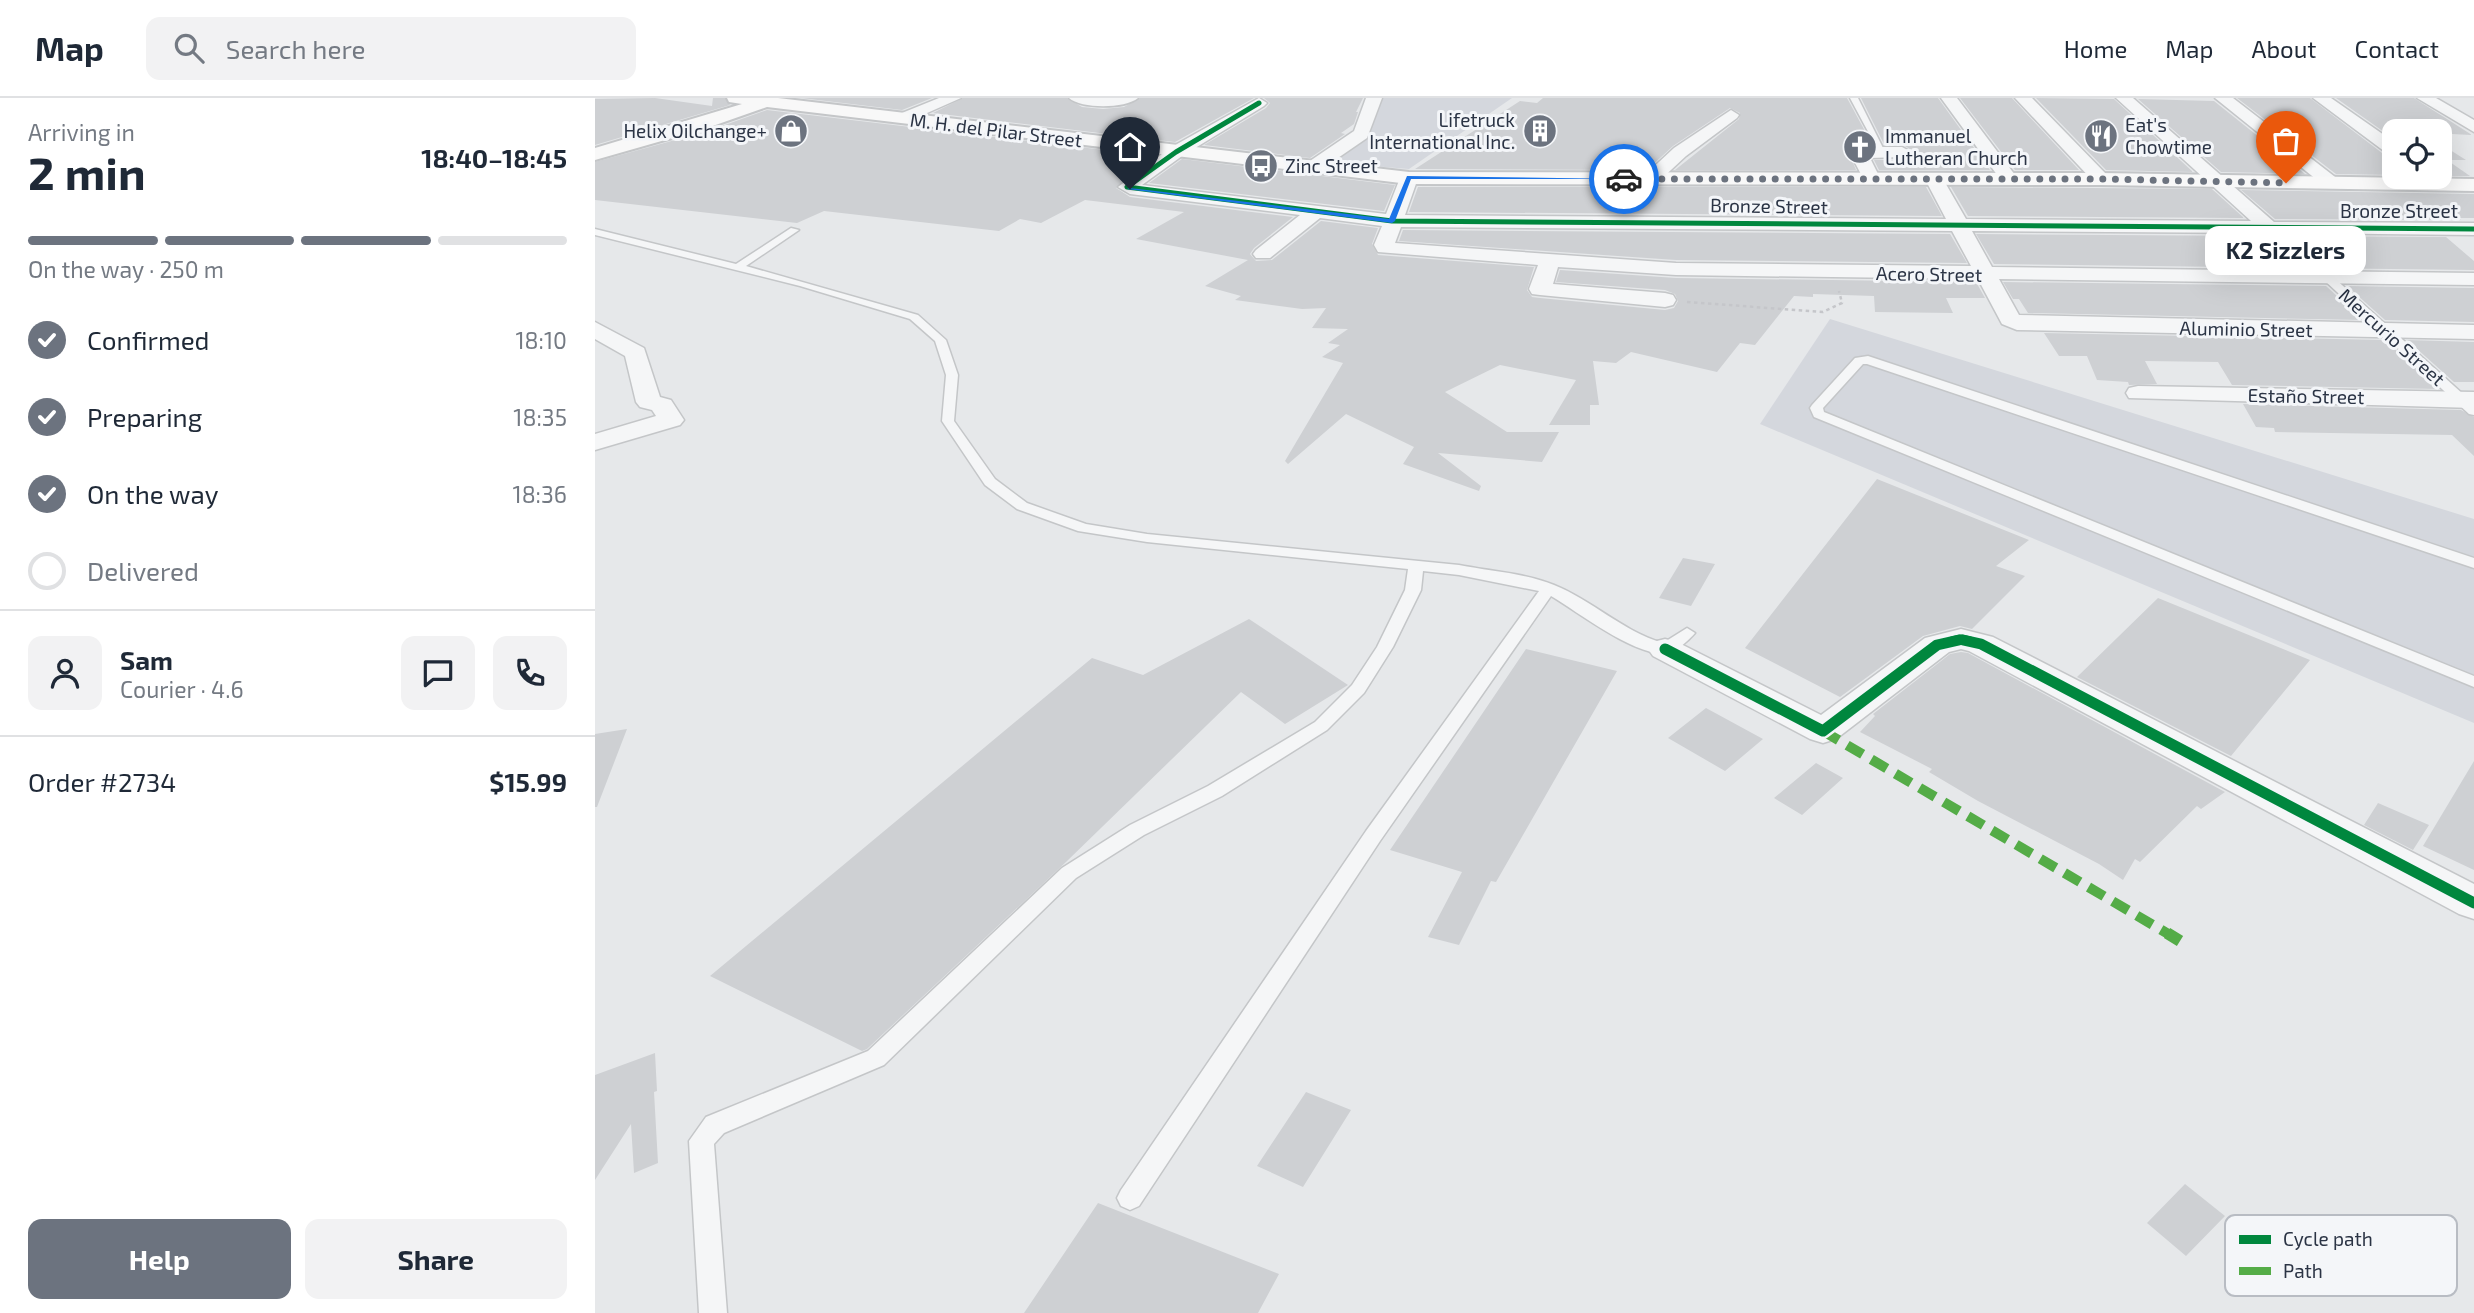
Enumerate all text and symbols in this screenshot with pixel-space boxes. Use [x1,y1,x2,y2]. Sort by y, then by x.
search box [146,17,636,80]
text: Map [35,28,104,68]
icon: search [170,29,208,67]
text: Search here [226,33,365,64]
text: Home [2064,34,2127,63]
text: Map [2165,34,2213,63]
text: About [2251,34,2317,63]
text: Contact [2355,34,2439,63]
street label: M. H. del Pilar Street [909,108,1083,151]
place label: Lifetruck International Inc. [1369,108,1515,153]
pin [2256,111,2316,183]
shop icon: Helix Oilchange+ [772,112,810,150]
building icon: Lifetruck International Inc. [1521,112,1559,150]
place label: Eat's Chowtime [2125,113,2212,158]
pin [1100,117,1160,189]
restaurant icon: Eat's Chowtime [2082,117,2120,155]
text: Arriving in [28,118,135,146]
place label: Helix Oilchange+ [623,119,767,142]
map controls [2382,119,2452,189]
button: locate [2382,119,2452,189]
icon: bag [2267,122,2305,160]
place label: Immanuel Lutheran Church [1885,124,2028,169]
icon: home [1111,128,1149,166]
church icon: Immanuel Lutheran Church [1841,128,1879,166]
text: 18:40–18:45 [421,142,567,173]
text: 2 min [28,144,146,199]
courier [1589,144,1659,214]
bus stop icon: Zinc Street [1242,147,1280,185]
place label: Zinc Street [1285,154,1378,177]
icon: car [1605,160,1643,198]
street label: Bronze Street [1710,193,1828,218]
street label: Bronze Street [2340,199,2458,222]
callout: K2 Sizzlers [2205,225,2367,274]
text: K2 Sizzlers [2226,236,2345,264]
text: On the way · 250 m [28,255,224,283]
street label: Acero Street [1876,261,1982,286]
street label: Mercurio Street [2335,283,2450,390]
street label: Aluminio Street [2179,316,2313,341]
icon: check [28,321,66,359]
text: Confirmed [87,324,210,355]
text: 18:10 [515,326,567,354]
street label: Estaño Street [2247,383,2365,408]
icon: check [28,398,66,436]
text: Preparing [87,401,202,432]
text: 18:35 [513,403,567,431]
icon: check [28,475,66,513]
text: On the way [87,478,218,509]
text: 18:36 [513,480,567,508]
text: Delivered [87,555,199,586]
button: person [28,636,102,710]
button: chat [401,636,475,710]
button: phone [493,636,567,710]
text: Sam [120,644,173,675]
text: Courier · 4.6 [120,675,244,703]
text: Order #2734 [28,766,176,797]
text: $15.99 [489,766,567,797]
legend [2225,1215,2457,1296]
button: Help [28,1219,291,1299]
button: Share [305,1219,567,1299]
text: Cycle path [2283,1227,2373,1250]
text: Path [2283,1259,2323,1282]

